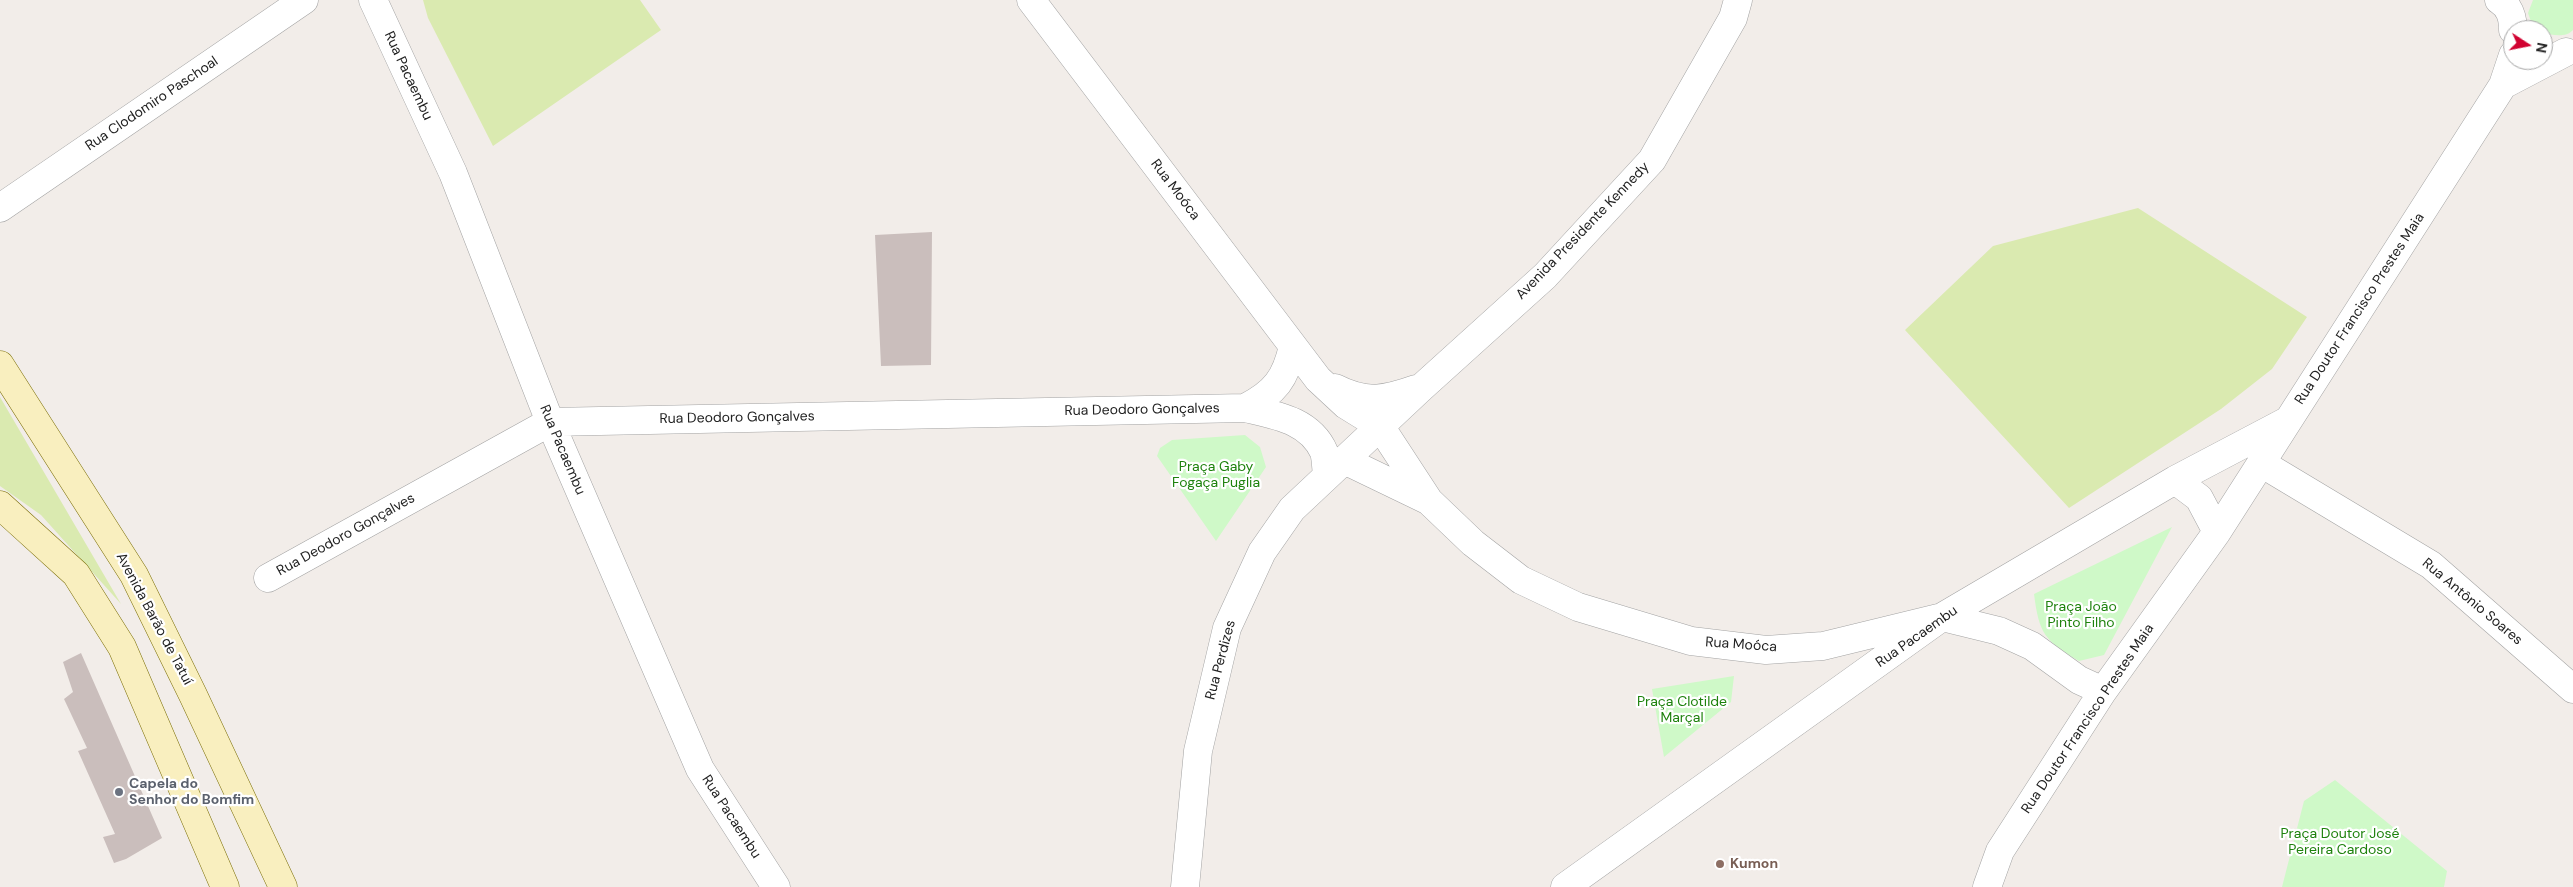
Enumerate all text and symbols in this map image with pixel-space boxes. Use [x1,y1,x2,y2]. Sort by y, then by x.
north arrow [2503,20,2553,70]
street label: Rua Pacaembu [380,29,436,123]
text: N [2532,41,2552,54]
street label: Rua Clodomiro Paschoal [82,53,222,155]
street label: Rua Moóca [1147,156,1203,224]
street label: Avenida Presidente Kennedy [1513,159,1653,303]
street label: Rua Doutor Francisco Prestes Maia [2292,210,2428,408]
street label: Rua Deodoro Gonçalves [1064,400,1220,420]
street label: Rua Pacaembu [536,403,588,497]
street label: Rua Deodoro Gonçalves [659,408,815,428]
park label: Praça Gaby Fogaça Puglia [1172,459,1260,492]
street label: Rua Deodoro Gonçalves [274,490,418,580]
street label: Avenida Barão de Tatuí [112,550,196,688]
street label: Rua Antônio Soares [2418,555,2526,649]
park label: Praça João Pinto Filho [2045,599,2117,632]
street label: Rua Pacaembu [1873,603,1961,671]
street label: Rua Perdizes [1202,618,1240,702]
street label: Rua Doutor Francisco Prestes Maia [2018,621,2158,817]
street label: Rua Moóca [1705,634,1777,656]
park label: Praça Clotilde Marçal [1637,694,1727,726]
street label: Rua Pacaembu [698,772,764,862]
place label: Capela do Senhor do Bomfim [129,776,254,809]
marker: Capela do Senhor do Bomfim [113,786,125,798]
park label: Praça Doutor José Pereira Cardoso [2280,826,2400,859]
place label: Kumon [1730,856,1778,872]
marker: Kumon [1714,858,1726,870]

